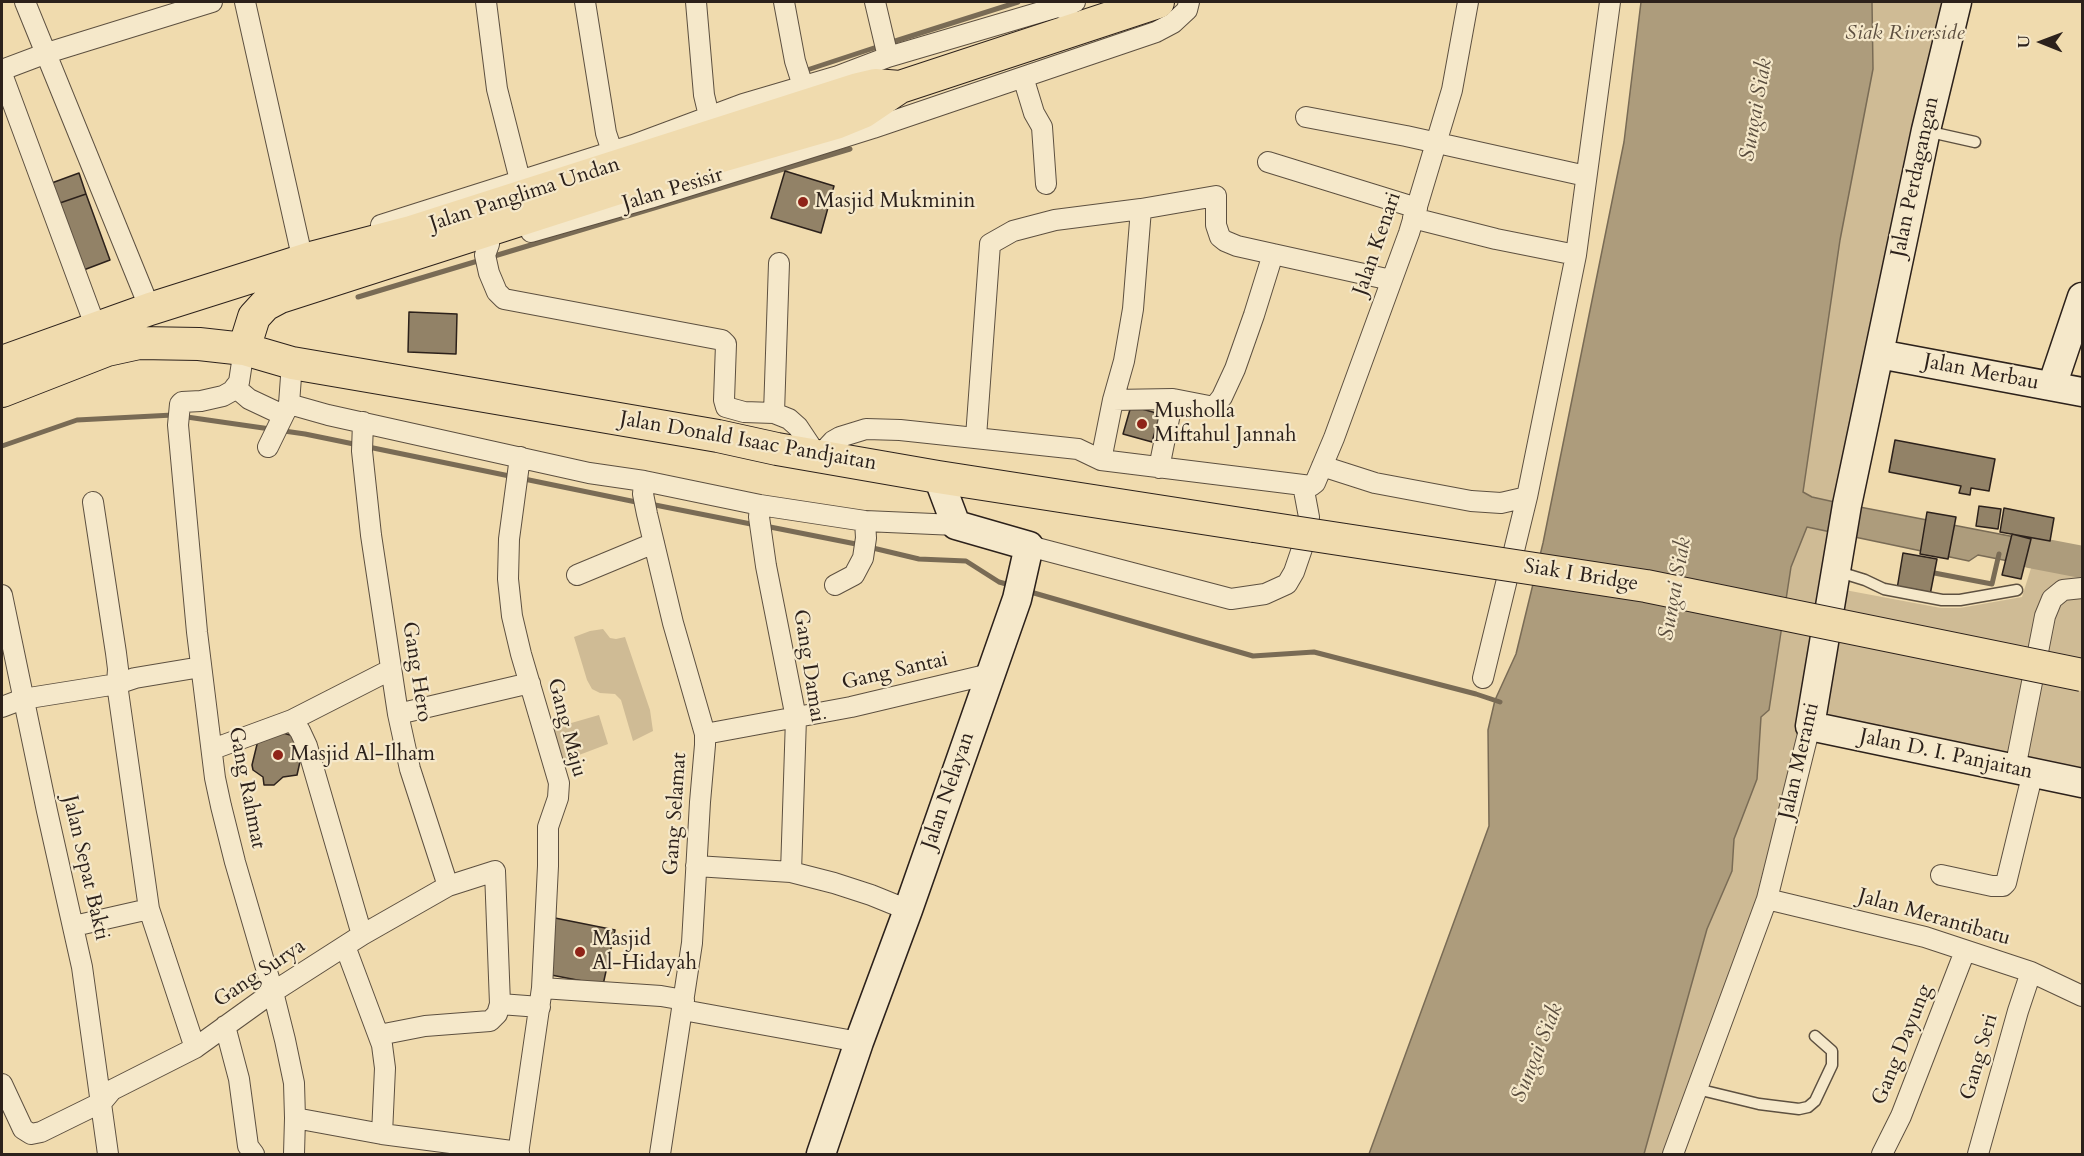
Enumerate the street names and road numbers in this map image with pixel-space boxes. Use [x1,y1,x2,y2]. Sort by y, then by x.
street label: Jalan Perdagangan [1887,94,1945,260]
street label: Jalan Panglima Undan [427,152,623,238]
street label: Jalan Pesisir [620,163,726,217]
street label: Jalan Kenari [1349,189,1407,299]
street label: Jalan Merbau [1921,349,2041,397]
street label: Jalan Donald Isaac Pandjaitan [618,407,878,477]
street label: Siak I Bridge [1522,555,1640,597]
street label: Gang Damai [787,608,829,724]
street label: Gang Hero [396,620,436,724]
street label: Gang Santai [839,648,951,696]
street label: Gang Maju [541,676,591,780]
street label: Jalan Meranti [1774,700,1826,822]
street label: Jalan D. I. Panjaitan [1857,724,2035,786]
street label: Gang Rahmat [222,725,270,851]
street label: Jalan Nelayan [917,729,981,853]
street label: Gang Selamat [659,752,693,876]
street label: Jalan Sepat Bakti [56,793,114,943]
street label: Jalan Merantibatu [1855,884,2013,952]
street label: Gang Surya [209,934,311,1014]
street label: Gang Dayung [1867,981,1939,1109]
street label: Gang Seri [1956,1011,2004,1103]

